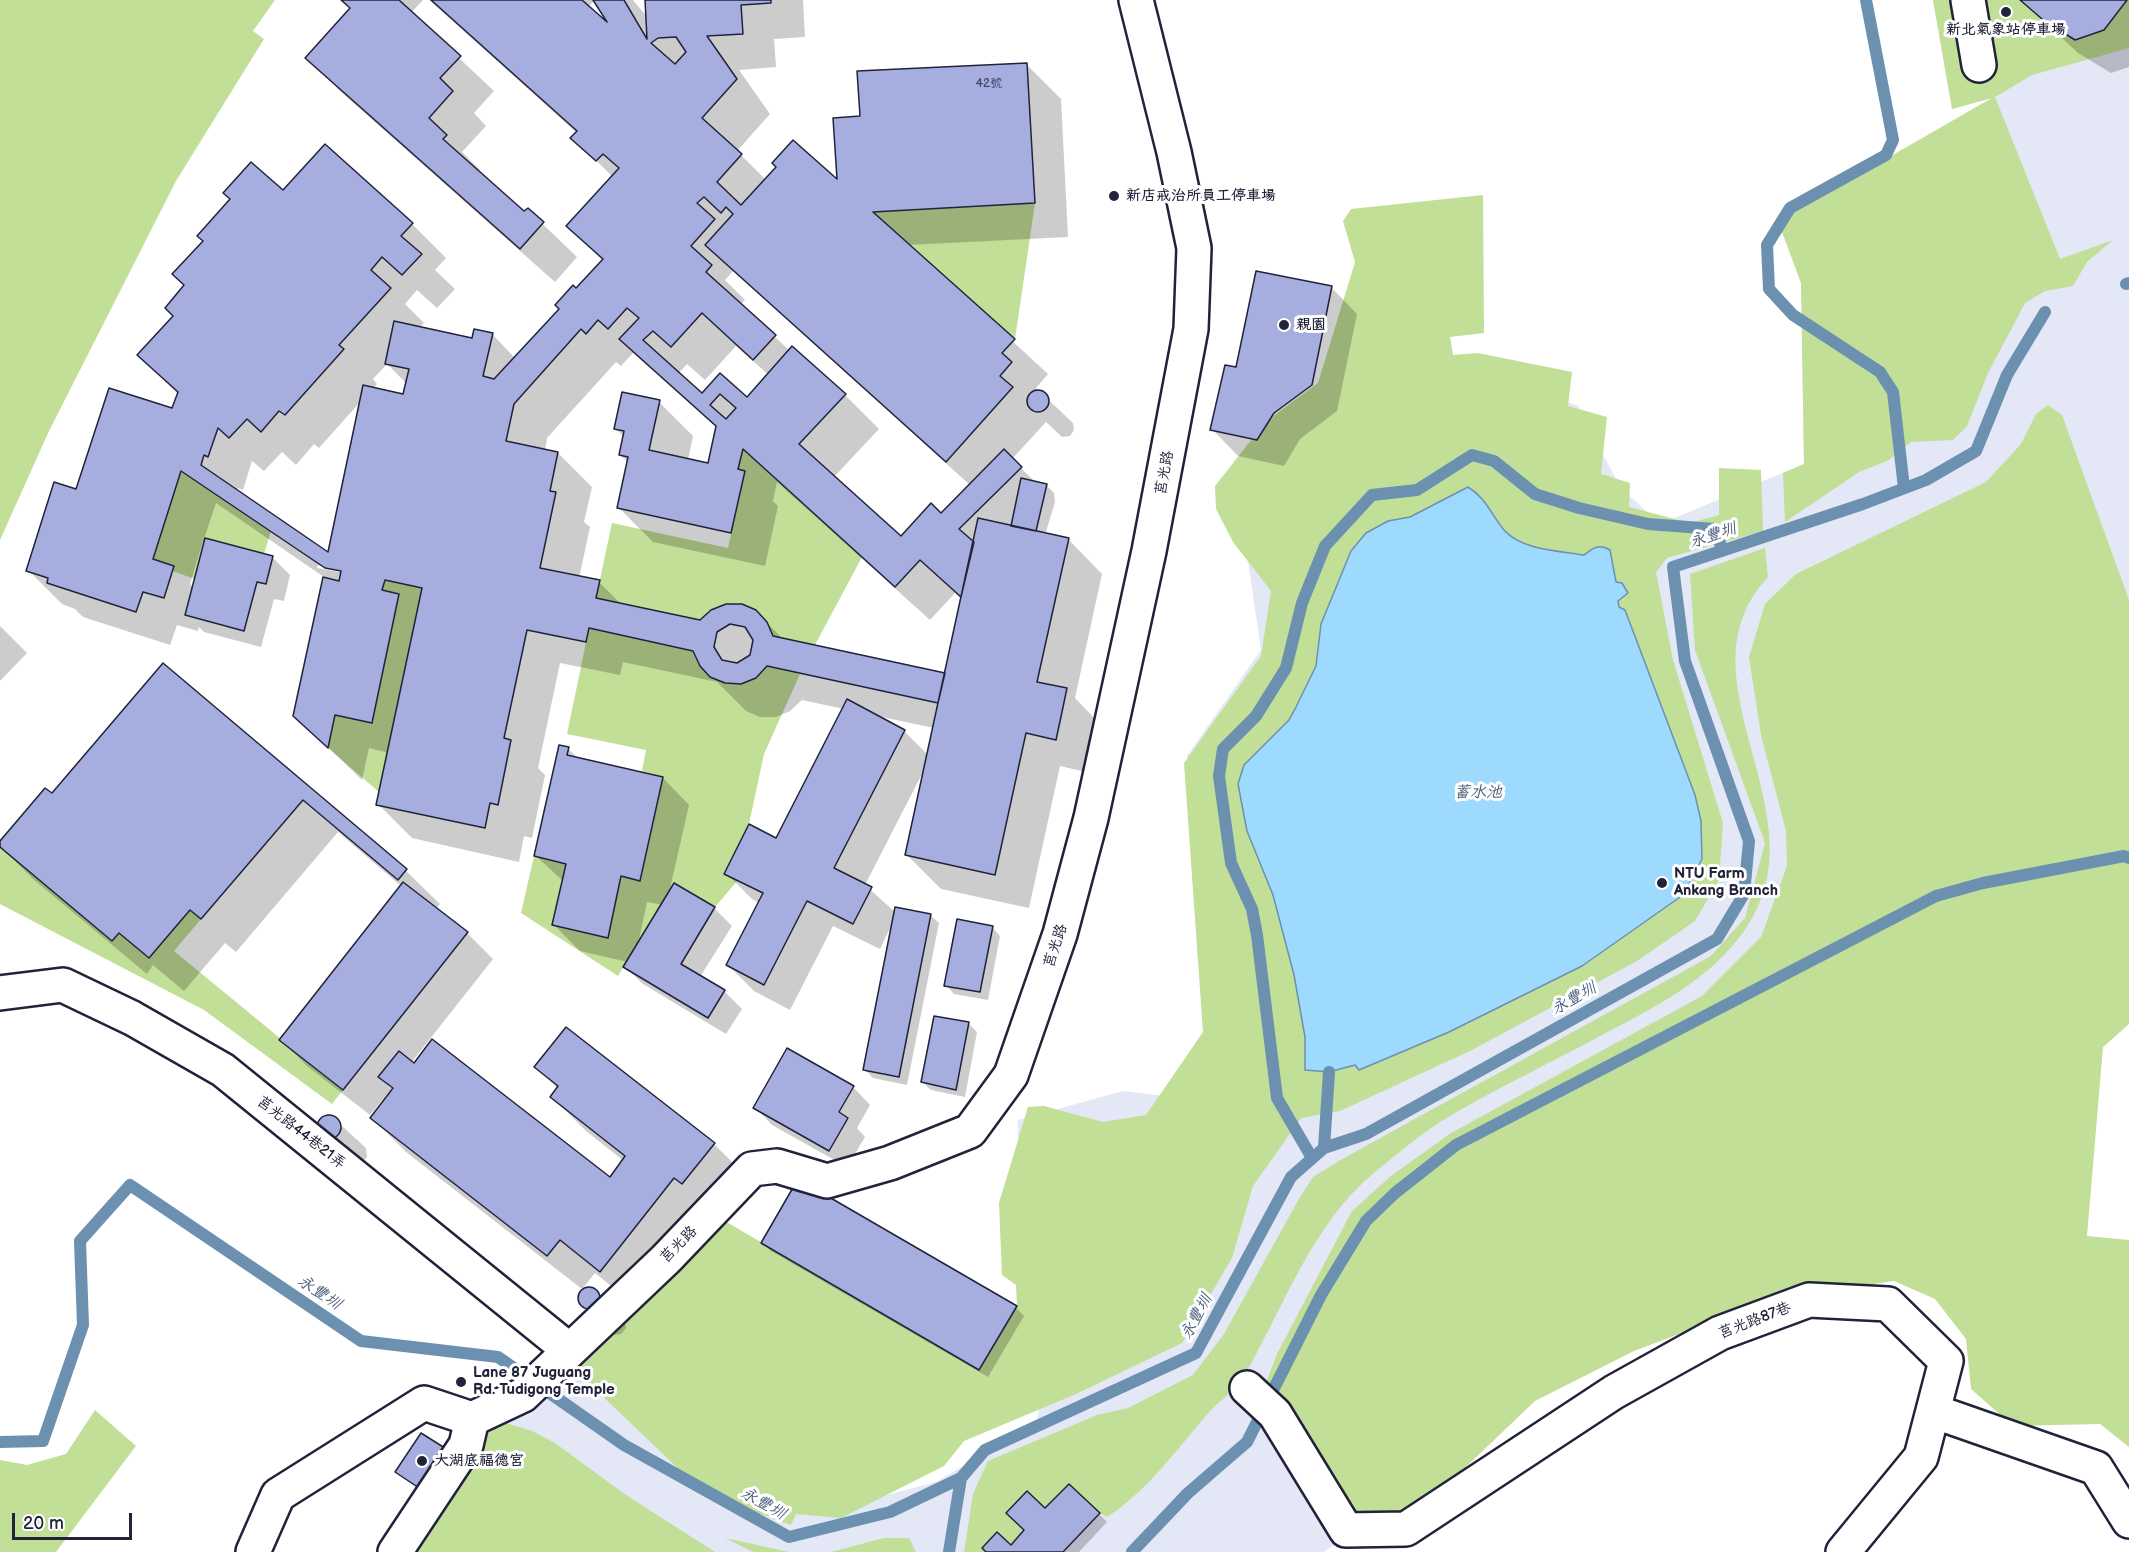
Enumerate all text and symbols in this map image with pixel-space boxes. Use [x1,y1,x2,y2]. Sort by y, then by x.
marker: 新北氣象站停車場 [1999,5,2013,19]
place label: 新北氣象站停車場 [1946,21,2066,39]
house number: 42號 [976,77,1002,91]
place label: 新店戒治所員工停車場 [1126,187,1276,205]
marker: 新店戒治所員工停車場 [1107,189,1121,203]
place label: 親園 [1296,316,1326,334]
marker: 親園 [1277,318,1291,332]
street label: 莒光路 [1152,449,1178,497]
water label: 永豐圳 [1687,519,1739,553]
water label: 蓄水池 [1454,783,1502,803]
place label: NTU Farm Ankang Branch [1674,865,1778,900]
marker: NTU Farm Ankang Branch [1655,876,1669,890]
street label: 莒光路 [1040,922,1072,970]
water label: 永豐圳 [1548,979,1600,1019]
street label: 莒光路44巷21弄 [253,1093,349,1173]
street label: 莒光路 [657,1223,701,1267]
water label: 永豐圳 [294,1272,344,1314]
water label: 永豐圳 [1177,1291,1217,1343]
street label: 莒光路87巷 [1716,1299,1794,1343]
place label: Lane 87 Juguang Rd. Tudigong Temple [473,1364,615,1399]
marker: Lane 87 Juguang Rd. Tudigong Temple [454,1375,468,1389]
place label: 大湖底福德宮 [434,1452,524,1470]
marker: 大湖底福德宮 [415,1454,429,1468]
water label: 永豐圳 [737,1484,789,1524]
scale bar [15,1501,135,1539]
text: 20 m [23,1513,64,1534]

